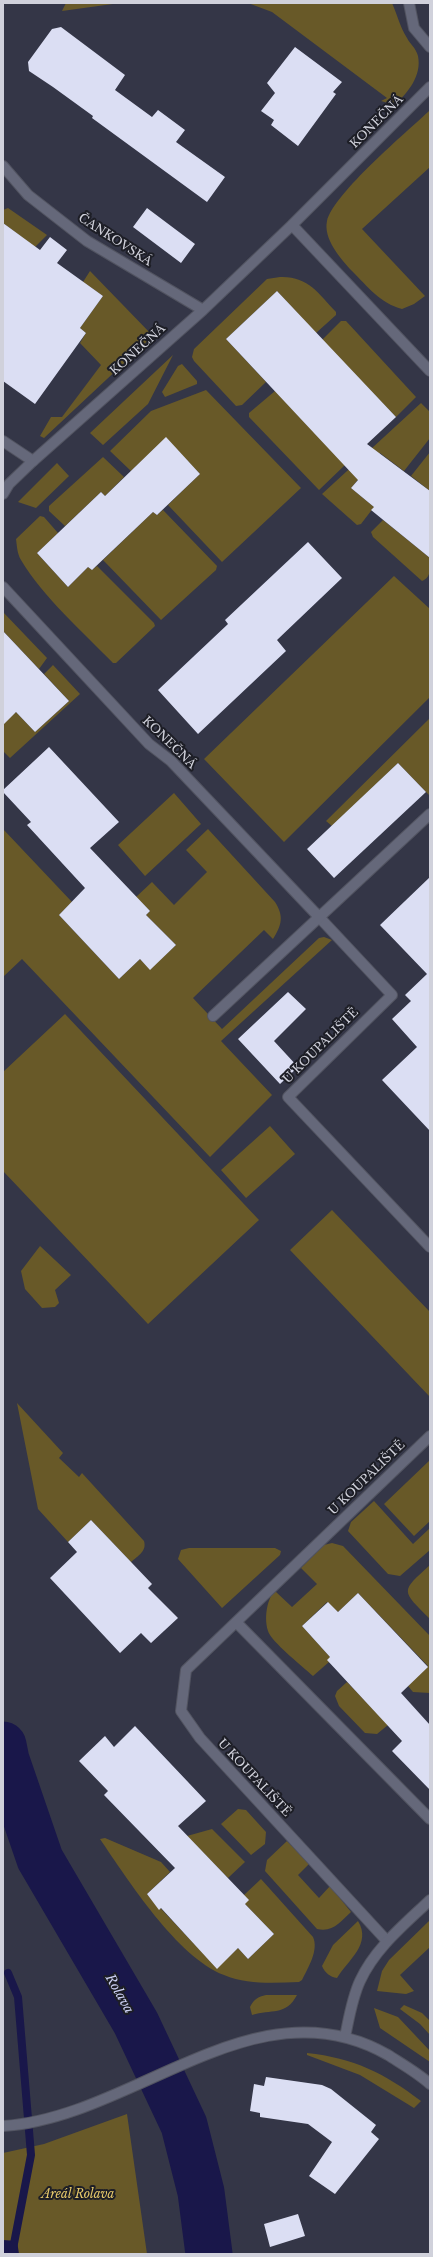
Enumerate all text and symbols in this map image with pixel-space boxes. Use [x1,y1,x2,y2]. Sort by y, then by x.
street label: KONEČNÁ [347,92,407,152]
street label: ČANKOVSKÁ [75,211,155,269]
street label: KONEČNÁ [107,322,169,378]
street label: KONEČNÁ [139,714,199,772]
street label: U KOUPALIŠTĚ [280,1005,362,1087]
street label: U KOUPALIŠTĚ [326,1438,408,1518]
street label: U KOUPALIŠTĚ [214,1736,294,1820]
water label: Rolava [102,1972,136,2016]
park label: Areál Rolava [42,2188,114,2202]

